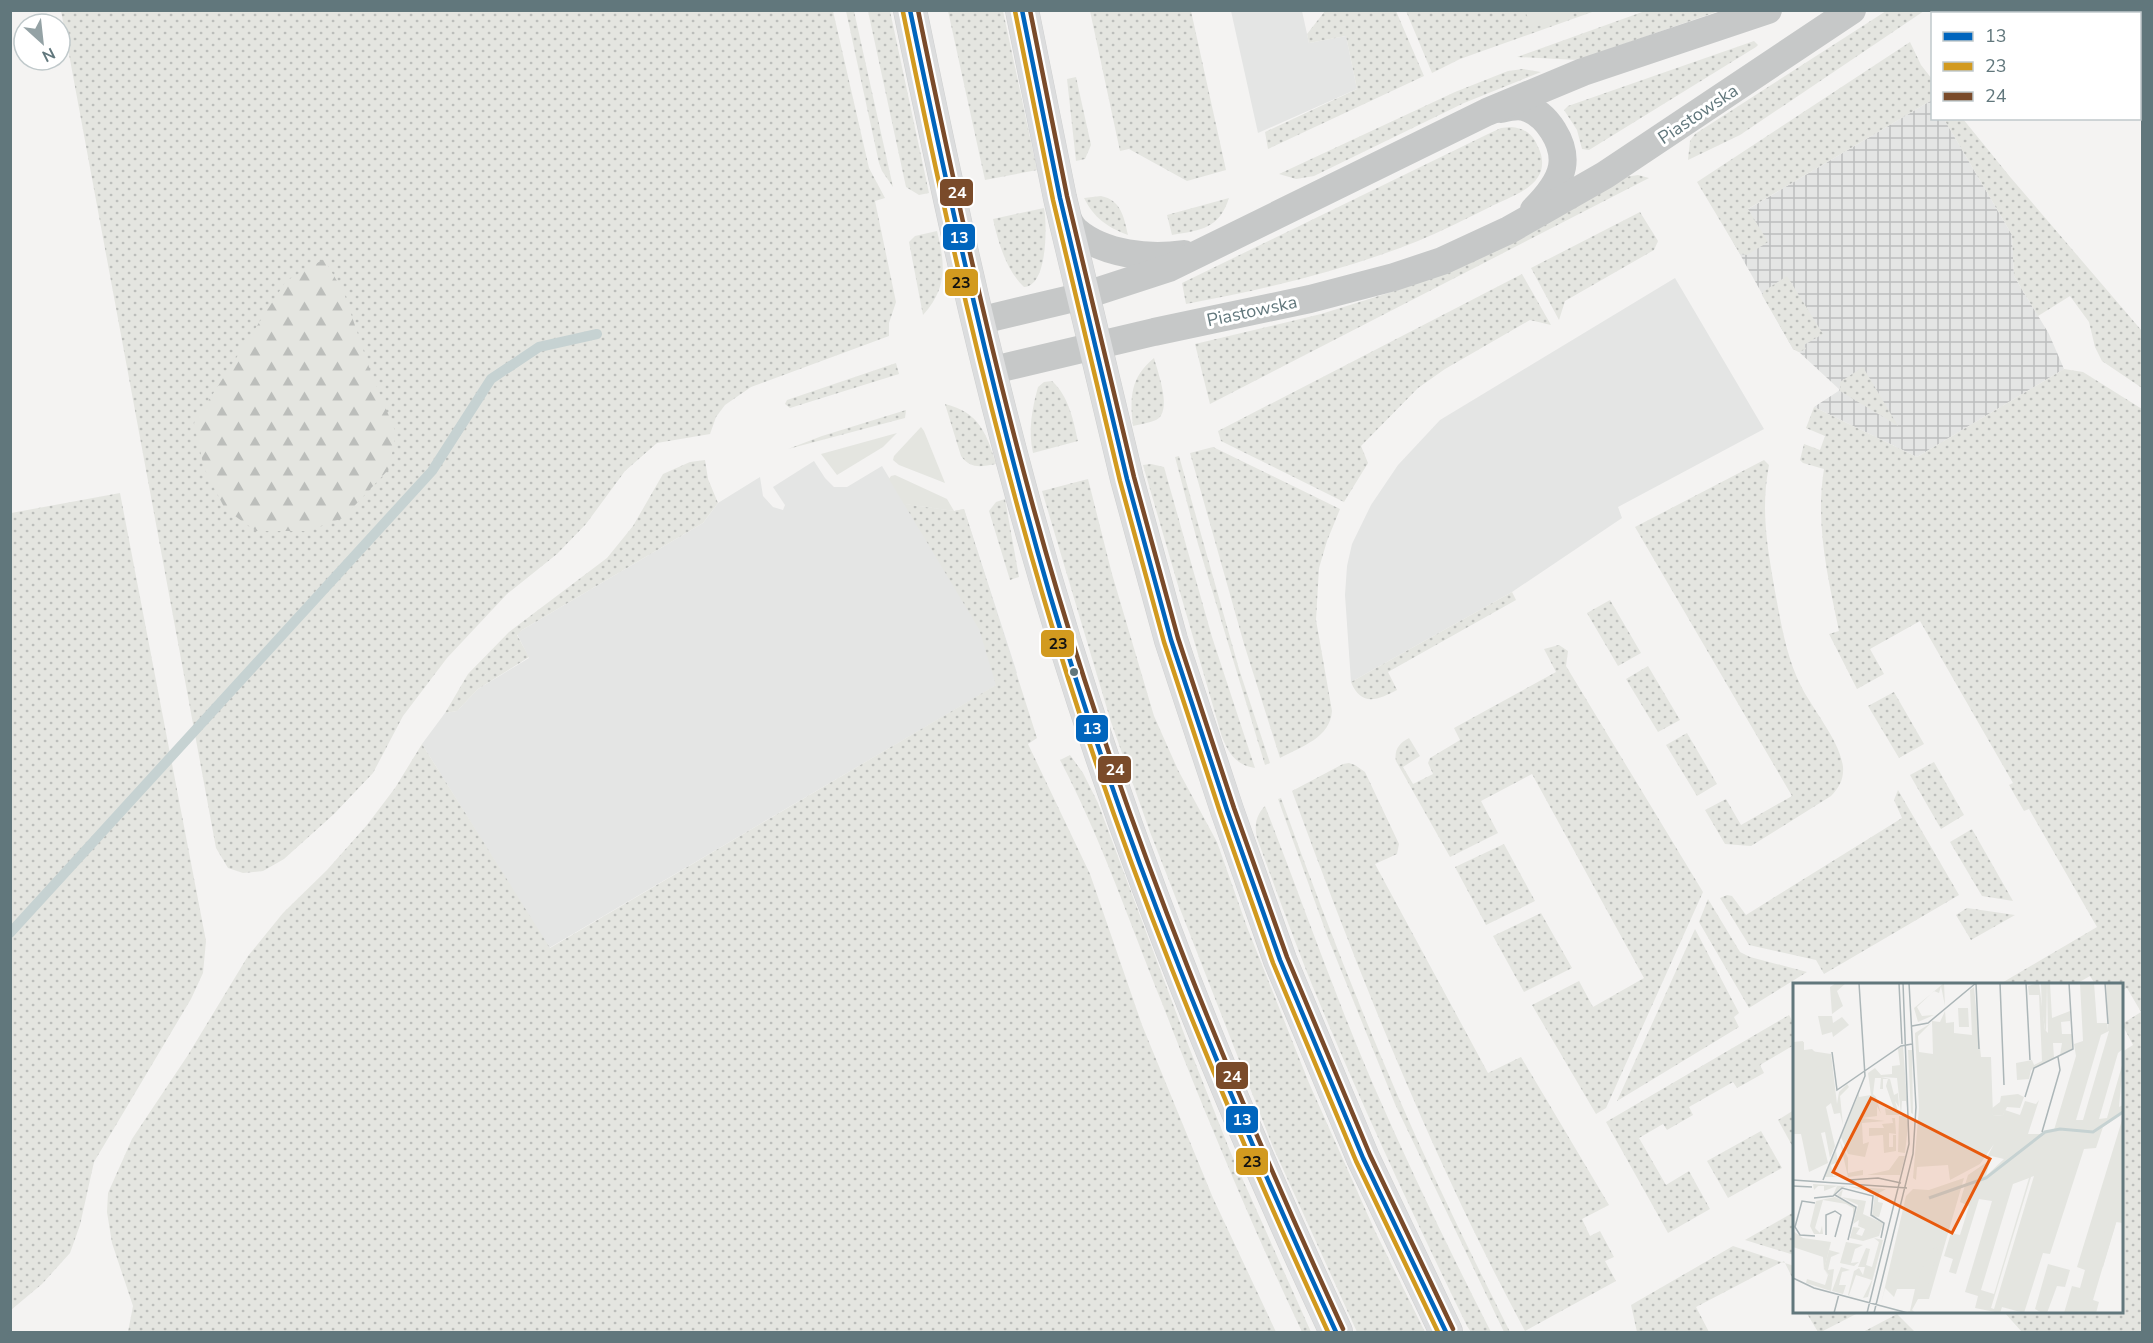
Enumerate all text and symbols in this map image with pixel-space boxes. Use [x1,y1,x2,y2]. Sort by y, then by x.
north arrow [12,12,72,72]
legend [1931,12,2141,120]
text: 13 [1985,24,2007,48]
text: N [38,42,59,67]
text: 23 [1985,54,2007,78]
street label: Piastowska [1653,78,1743,150]
text: 24 [1985,84,2007,108]
line badge: 24 [939,178,974,207]
text: 24 [947,182,967,204]
line badge: 13 [942,223,976,251]
text: 13 [949,227,969,249]
line badge: 23 [944,268,979,297]
text: 23 [951,272,971,294]
street label: Piastowska [1205,290,1299,332]
line badge: 23 [1040,629,1075,658]
text: 23 [1048,633,1068,655]
unlabelled marker [1068,666,1080,678]
line badge: 13 [1075,714,1109,743]
text: 13 [1082,718,1102,740]
line badge: 24 [1097,755,1132,784]
text: 24 [1105,759,1125,781]
inset map [1793,983,2123,1313]
line badge: 24 [1215,1061,1249,1090]
text: 24 [1222,1066,1242,1088]
line badge: 13 [1225,1105,1259,1134]
text: 13 [1232,1109,1252,1131]
line badge: 23 [1235,1147,1269,1176]
text: 23 [1242,1151,1262,1173]

